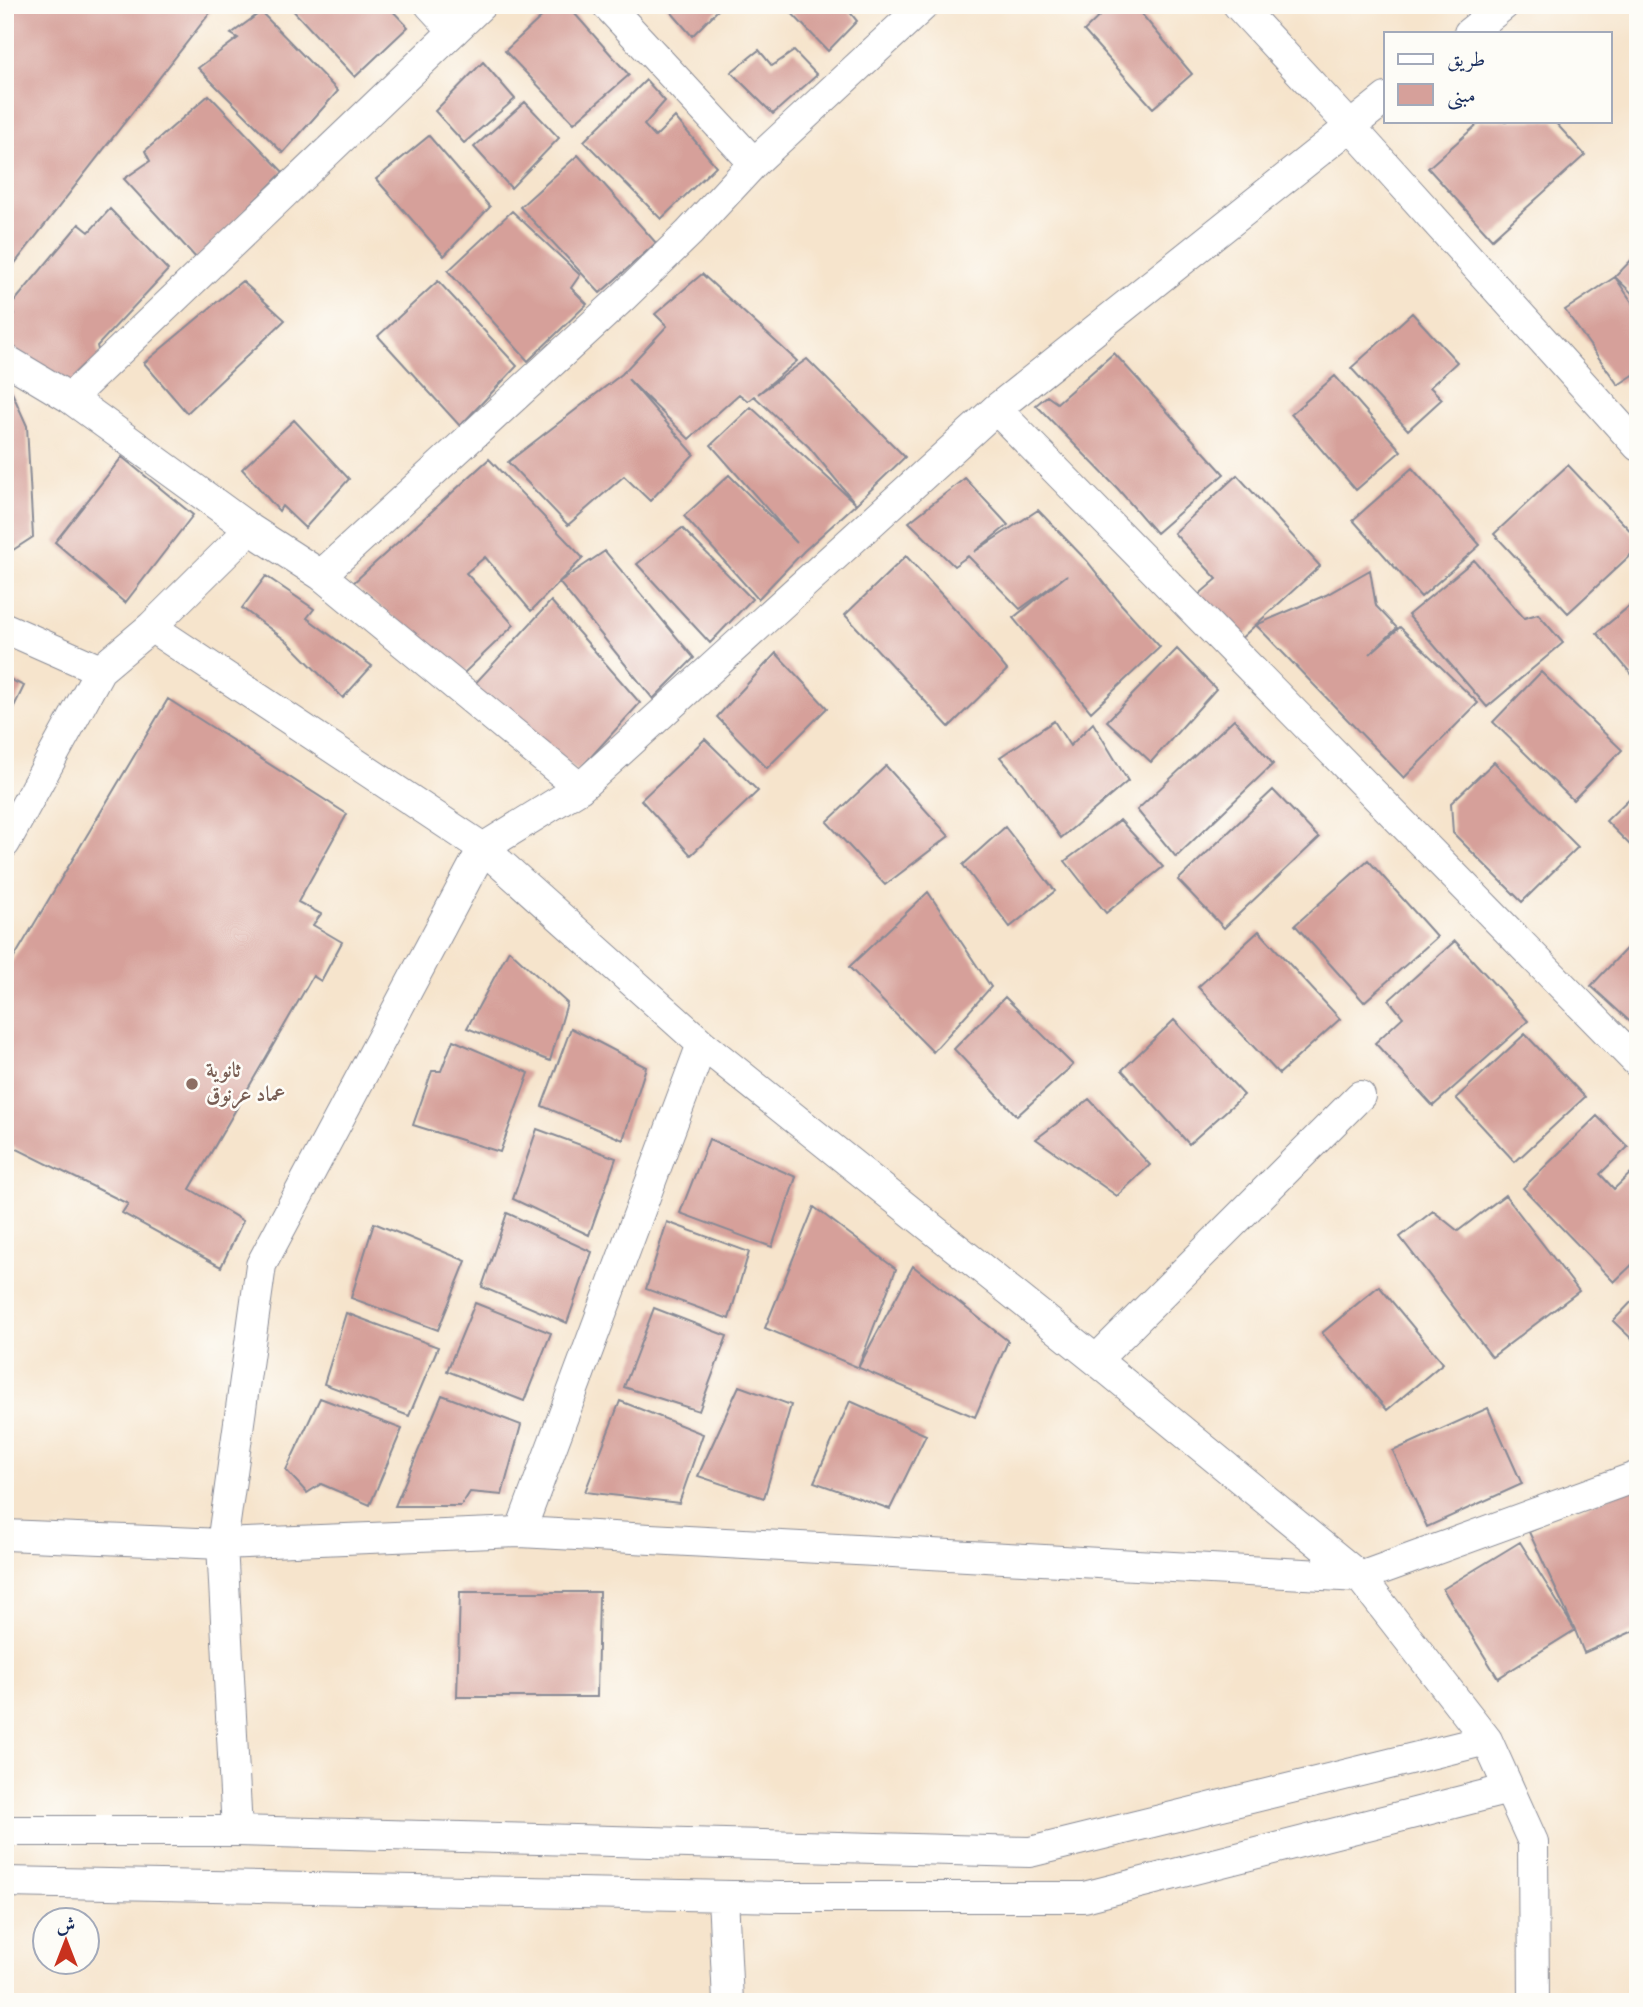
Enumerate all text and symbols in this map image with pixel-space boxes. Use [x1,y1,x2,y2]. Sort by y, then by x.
legend [1384,32,1612,122]
text: طريق [1447,46,1485,76]
text: مبنى [1447,82,1476,112]
place label: ثانوية عماد عرنوق [206,1057,285,1111]
marker: ثانوية عماد عرنوق [184,1076,200,1092]
north arrow [32,1906,102,1976]
text: ش [57,1913,75,1940]

